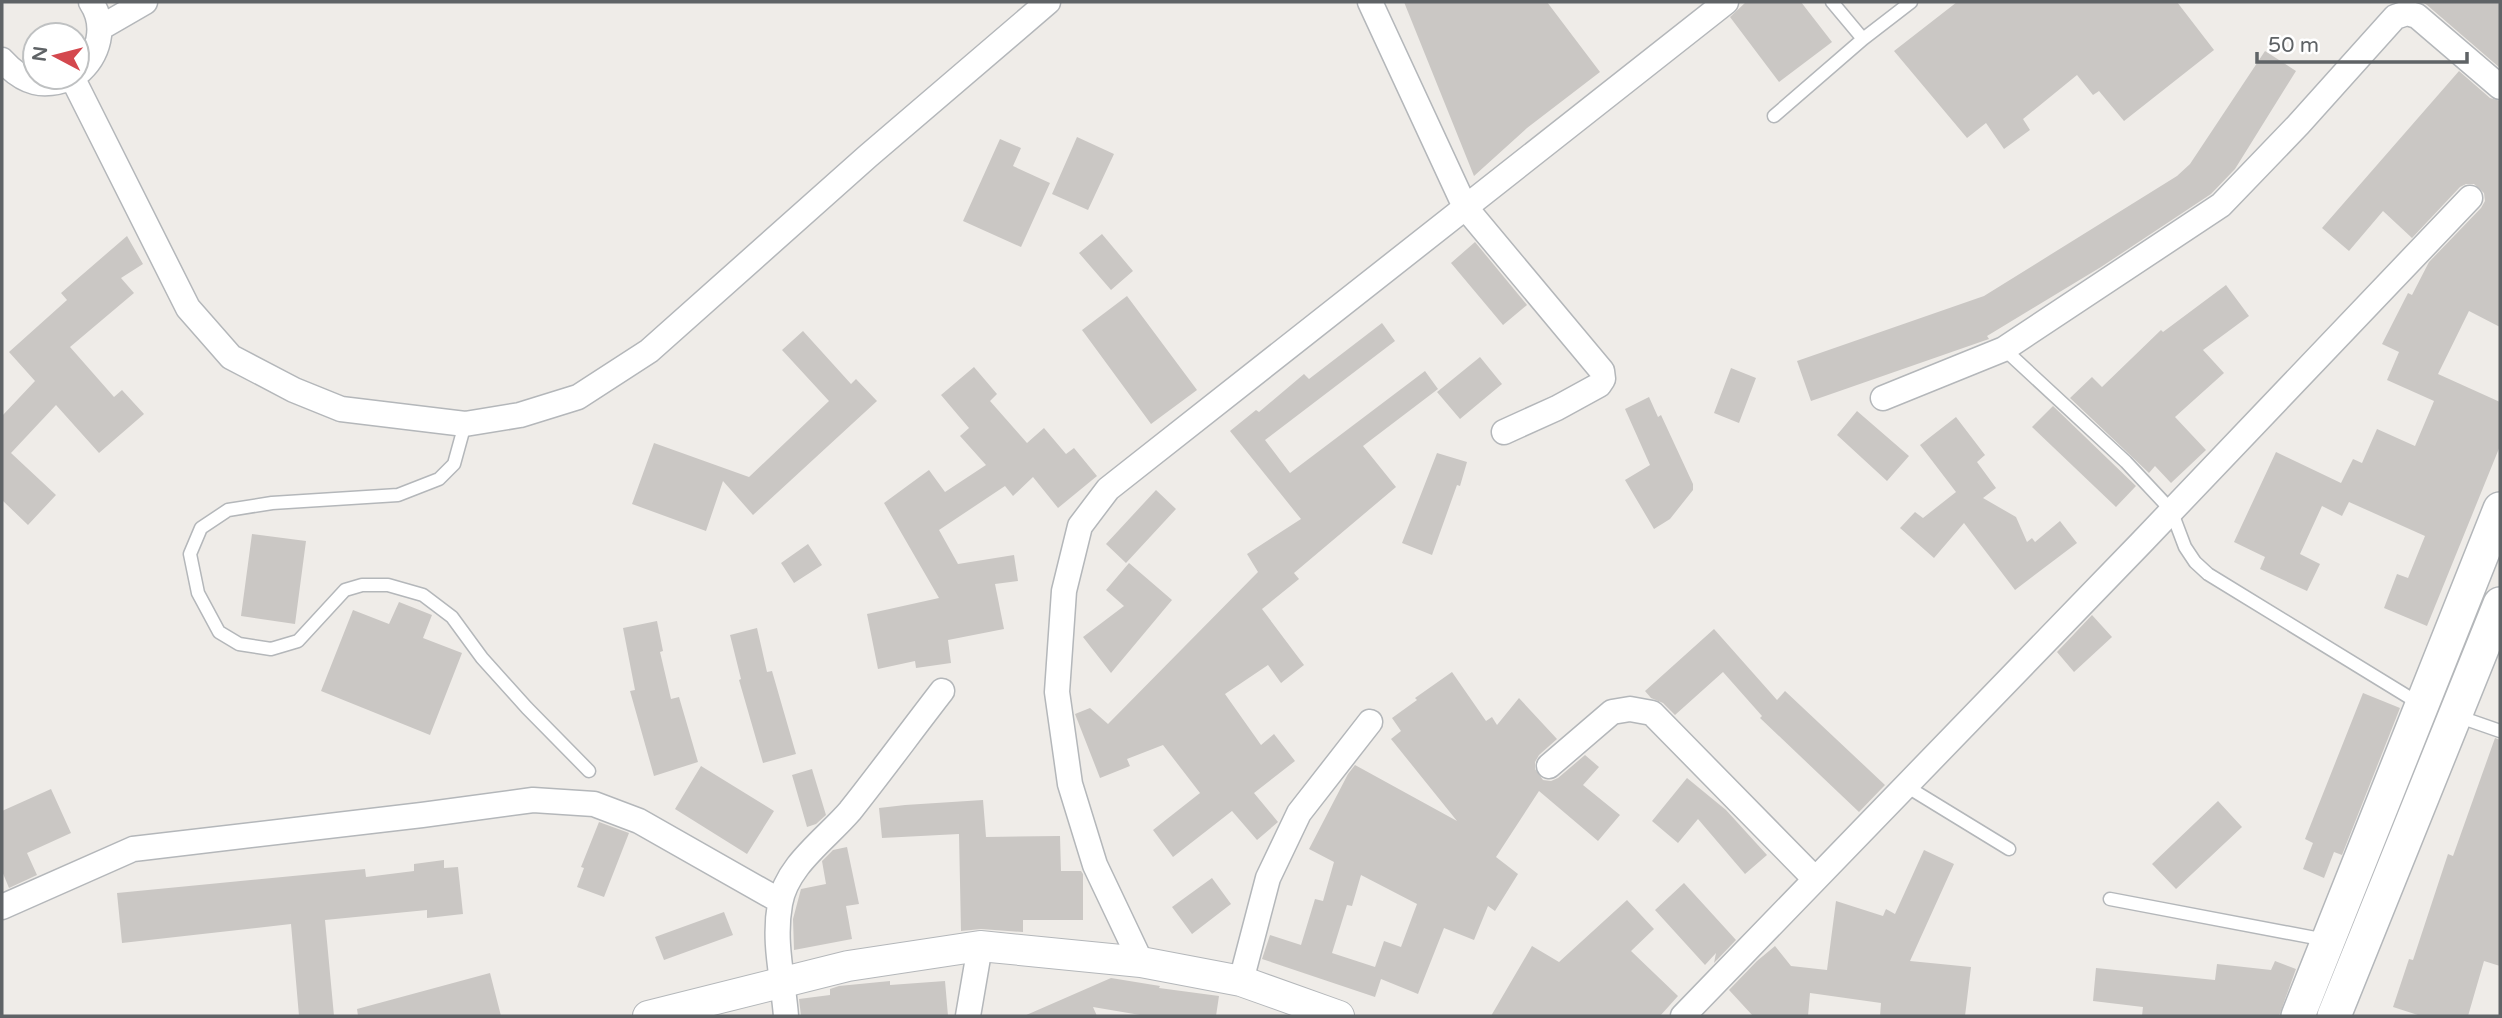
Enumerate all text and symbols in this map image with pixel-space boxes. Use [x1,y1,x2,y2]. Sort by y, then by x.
north arrow [21,21,91,91]
scale bar [2257,21,2467,65]
text: 50 m [2268,33,2319,58]
text: N [28,45,52,63]

